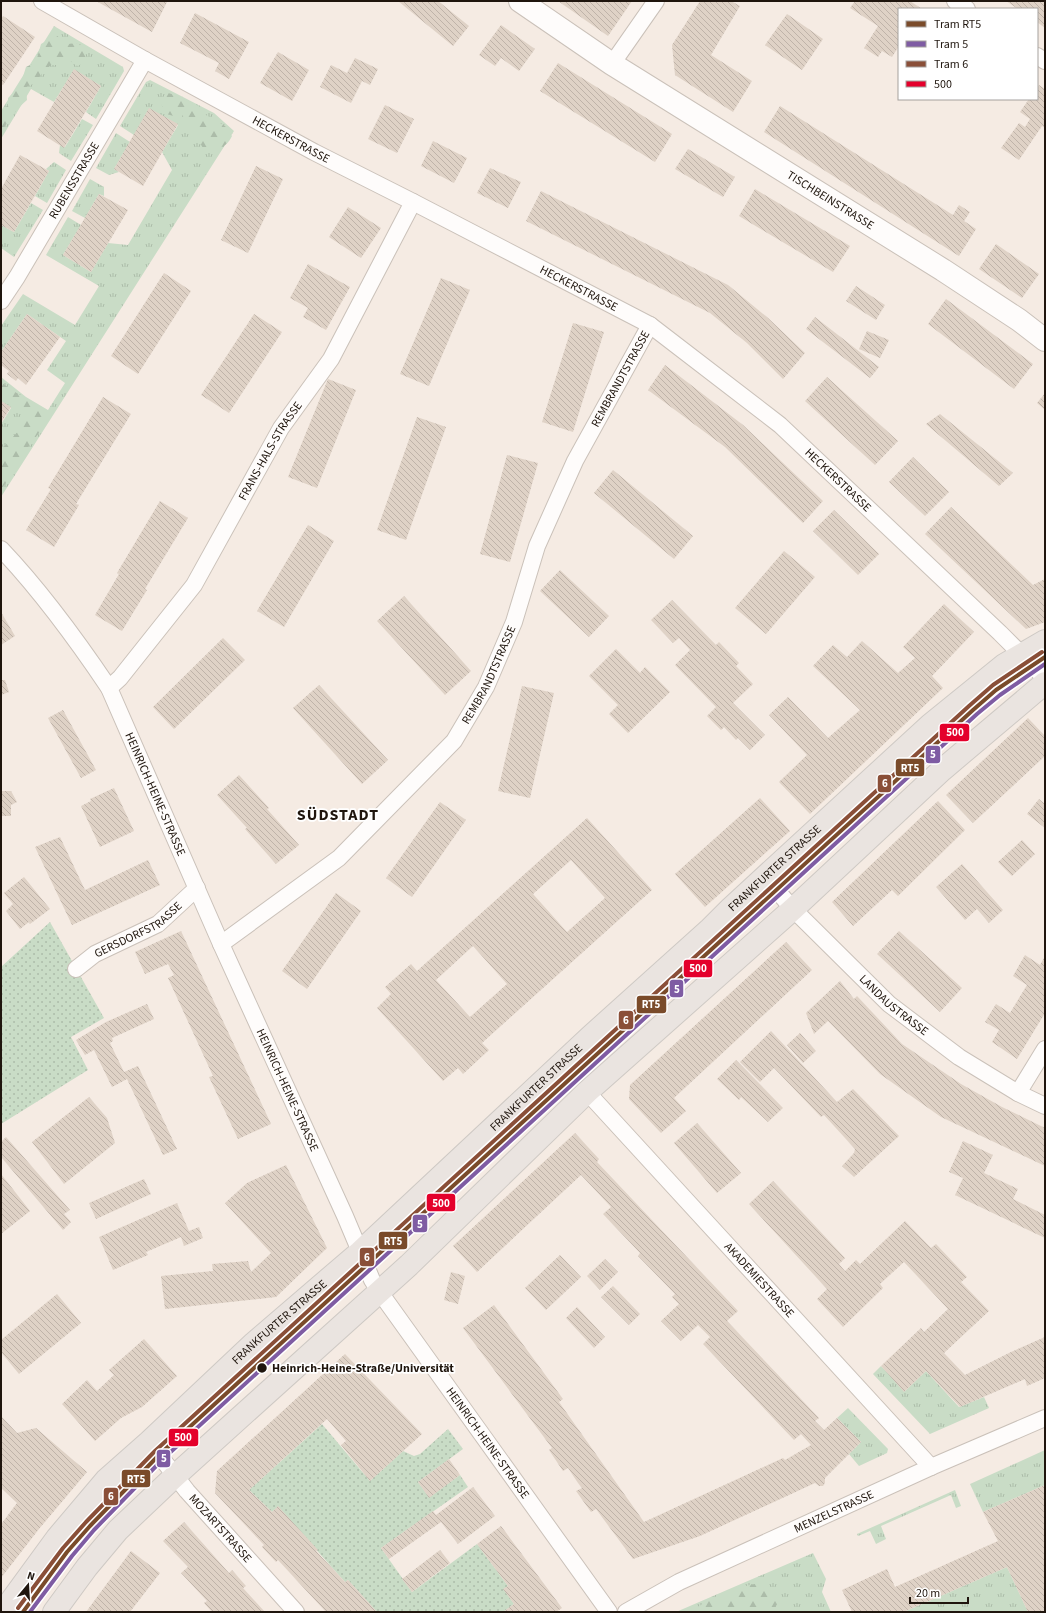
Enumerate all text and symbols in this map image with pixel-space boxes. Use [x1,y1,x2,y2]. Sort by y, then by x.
legend [898,8,1038,100]
text: Tram RT5 [934,16,981,33]
text: Tram 5 [934,36,968,53]
text: Tram 6 [934,56,968,73]
text: 500 [934,76,952,93]
street label: HECKERSTRASSE [249,112,333,168]
street label: RUBENSSTRASSE [45,139,104,222]
street label: TISCHBEINSTRASSE [783,167,877,234]
street label: HECKERSTRASSE [537,261,621,316]
street label: REMBRANDTSTRASSE [587,328,654,430]
street label: FRANS-HALS-STRASSE [235,398,306,504]
street label: HECKERSTRASSE [801,445,875,516]
street label: REMBRANDTSTRASSE [458,623,520,728]
line badge: 500 [939,723,970,742]
text: 500 [946,725,964,740]
street label: HEINRICH-HEINE-STRASSE [120,730,189,859]
line badge: 5 [925,745,941,764]
text: 5 [930,747,936,762]
line badge: RT5 [895,758,925,777]
text: RT5 [901,761,919,776]
line badge: 6 [877,774,892,793]
text: 6 [882,776,888,791]
district label: SÜDSTADT [297,804,379,826]
street label: FRANKFURTER STRASSE [724,821,825,916]
street label: GERSDORFSTRASSE [92,898,186,962]
line badge: 500 [683,959,713,978]
text: 500 [689,961,707,976]
street label: LANDAUSTRASSE [855,971,932,1040]
line badge: 5 [669,979,684,998]
text: 5 [674,982,680,997]
line badge: RT5 [636,995,667,1014]
text: RT5 [642,997,660,1012]
line badge: 6 [618,1010,634,1030]
text: 6 [623,1013,629,1028]
street label: HEINRICH-HEINE-STRASSE [252,1026,322,1154]
street label: FRANKFURTER STRASSE [486,1040,587,1135]
line badge: 500 [426,1193,456,1212]
text: 500 [432,1196,450,1211]
line badge: 5 [412,1214,428,1233]
text: 5 [417,1217,423,1232]
line badge: RT5 [378,1231,408,1250]
text: RT5 [384,1234,402,1249]
street label: AKADEMIESTRASSE [720,1239,798,1322]
line badge: 6 [359,1247,375,1267]
text: 6 [364,1250,370,1265]
street label: FRANKFURTER STRASSE [228,1276,331,1369]
place label: Heinrich-Heine-Straße/Universität [272,1360,454,1377]
marker: Heinrich-Heine-Straße/Universität [255,1361,269,1375]
street label: HEINRICH-HEINE-STRASSE [442,1384,533,1502]
line badge: 500 [168,1428,199,1447]
text: 500 [174,1430,192,1445]
line badge: 5 [156,1449,171,1468]
text: 5 [161,1451,167,1466]
line badge: RT5 [121,1469,151,1488]
text: RT5 [127,1472,145,1487]
street label: MENZELSTRASSE [791,1486,877,1537]
line badge: 6 [103,1487,119,1506]
text: 6 [108,1489,114,1504]
street label: MOZARTSTRASSE [185,1490,256,1566]
north arrow [8,1565,48,1605]
text: N [25,1568,37,1584]
scale bar [910,1579,968,1605]
text: 20 m [916,1585,940,1602]

